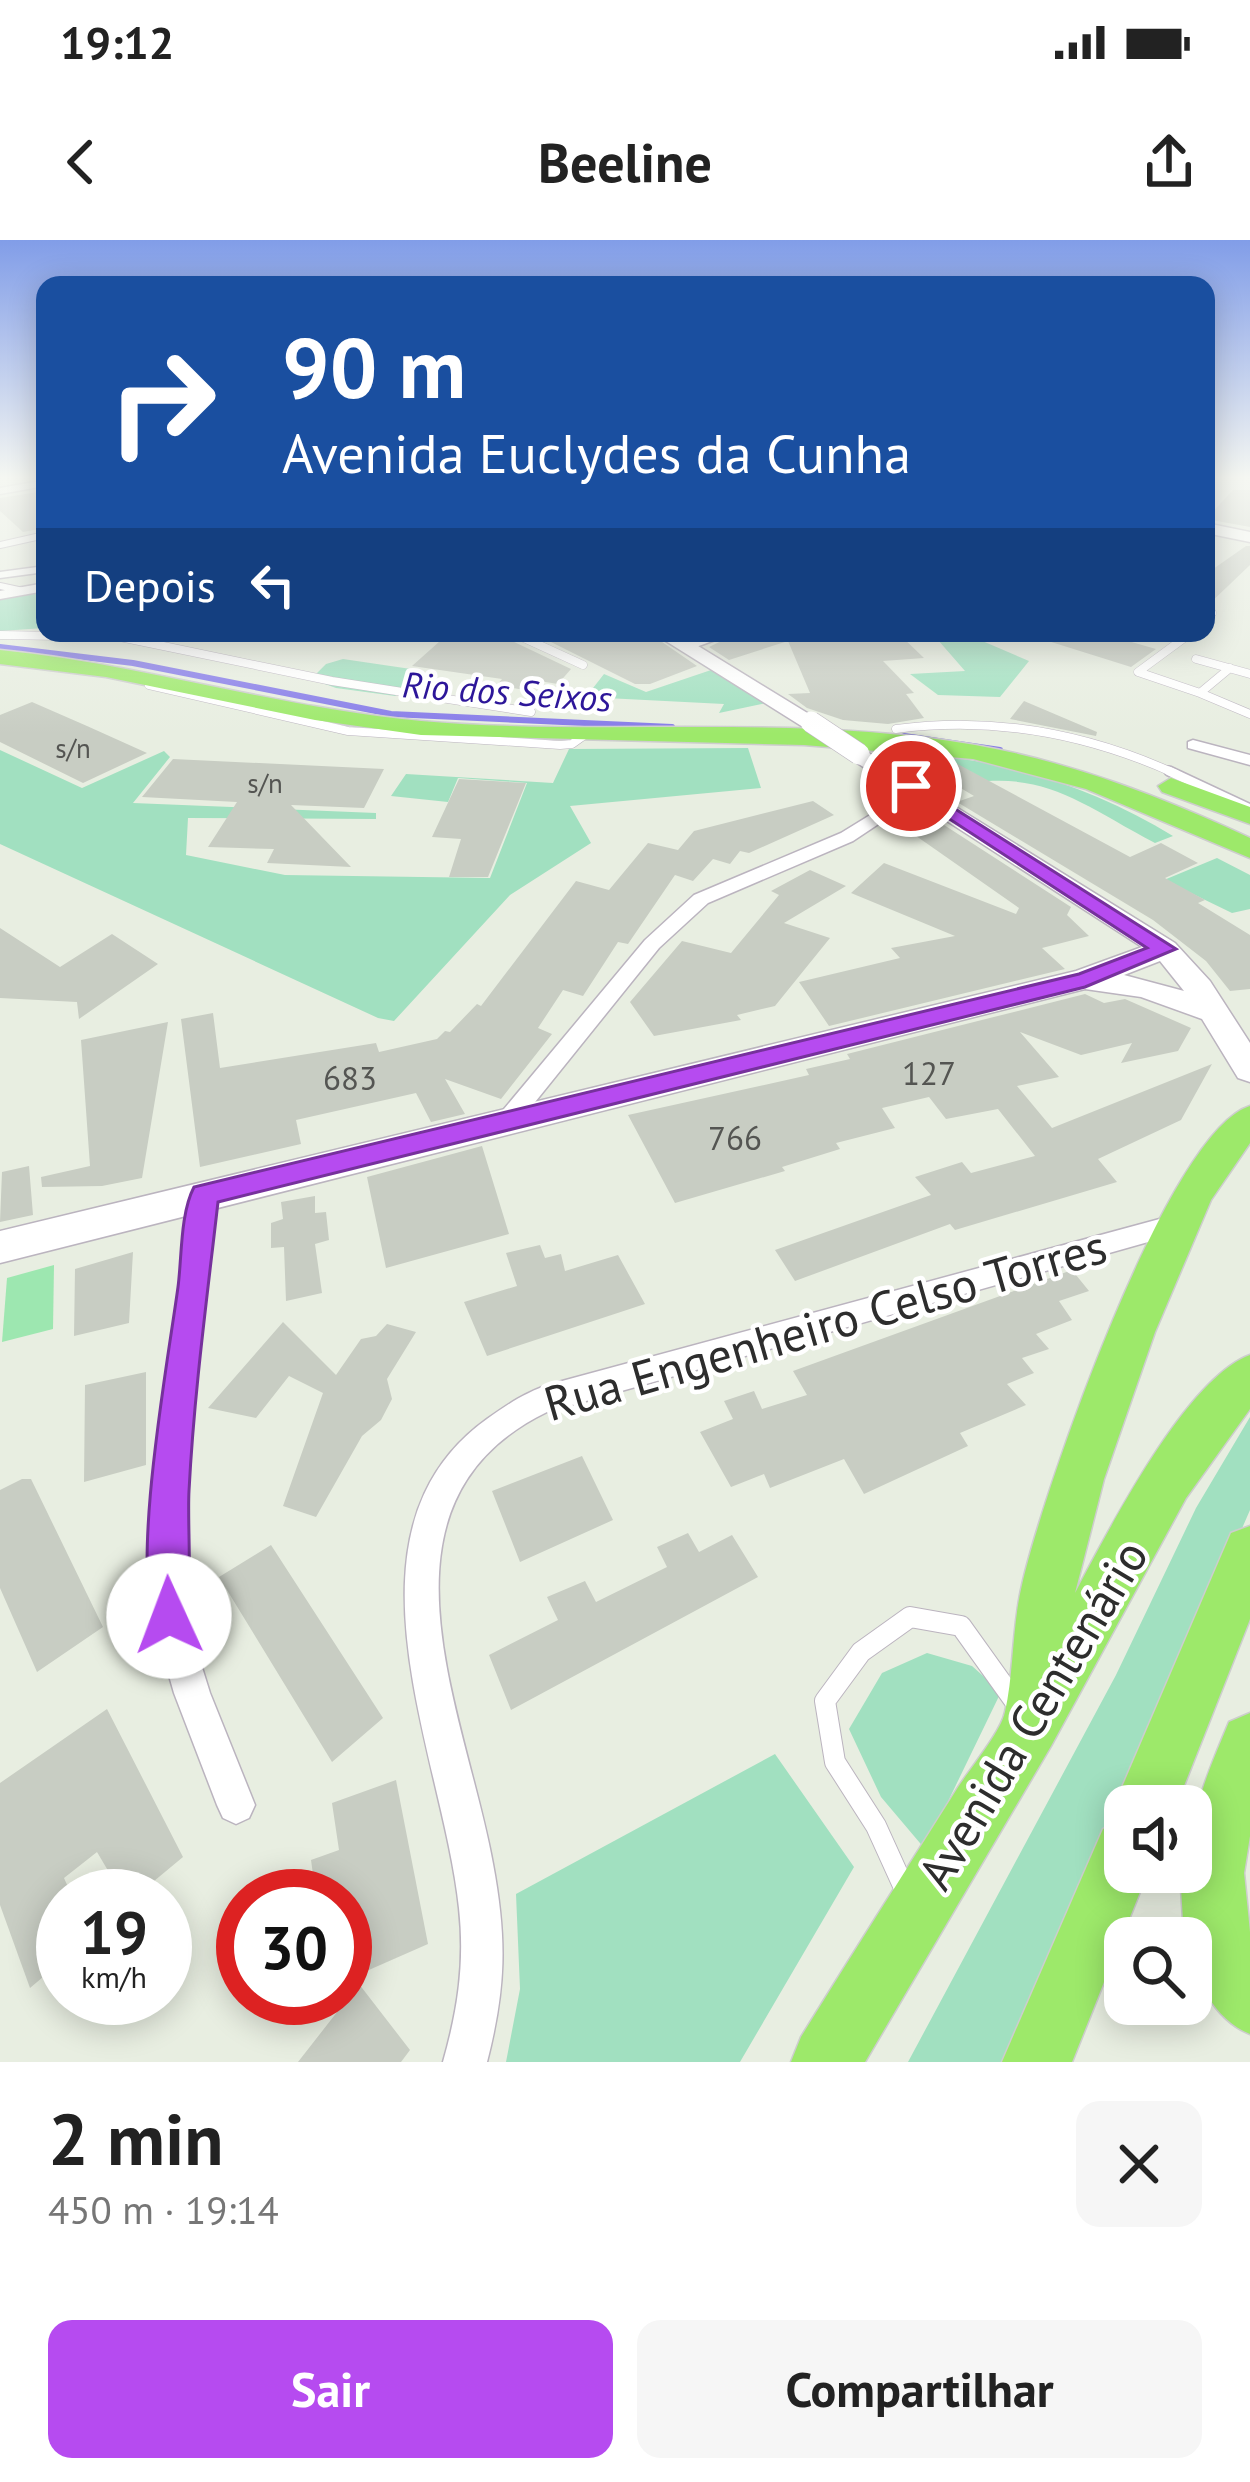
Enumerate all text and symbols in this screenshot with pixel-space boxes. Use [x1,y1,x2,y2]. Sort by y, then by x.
text: 19:12 [60,13,174,71]
text: Beeline [538,127,712,197]
icon: back [48,129,114,195]
icon: share [1136,129,1202,195]
text: 90 m [282,312,466,421]
icon: right [84,324,240,480]
text: Avenida Euclydes da Cunha [282,418,911,488]
icon: left [240,552,306,618]
text: Depois [84,556,216,614]
water label: Rio dos Seixos [401,660,614,722]
house number: s/n [55,731,91,765]
pin [860,735,962,837]
icon: arrive [878,753,944,819]
house number: s/n [247,766,283,800]
house number: 127 [902,1051,956,1094]
house number: 683 [323,1056,377,1099]
house number: 766 [708,1116,762,1159]
street label: Rua Engenheiro Celso Torres [537,1214,1113,1434]
street label: Avenida Centenário [903,1528,1161,1900]
position arrow [106,1553,232,1679]
map controls [1104,1785,1212,2025]
button: sound [1104,1785,1212,1893]
speed limit sign: 30 [216,1869,372,2025]
text: 19 [80,1893,148,1971]
button: search [1104,1917,1212,2025]
text: km/h [81,1957,147,1996]
text: 2 min [48,2092,224,2185]
button: close [1076,2101,1202,2227]
text: 450 m · 19:14 [48,2184,279,2235]
button: Sair [48,2320,613,2458]
button: Compartilhar [637,2320,1202,2458]

